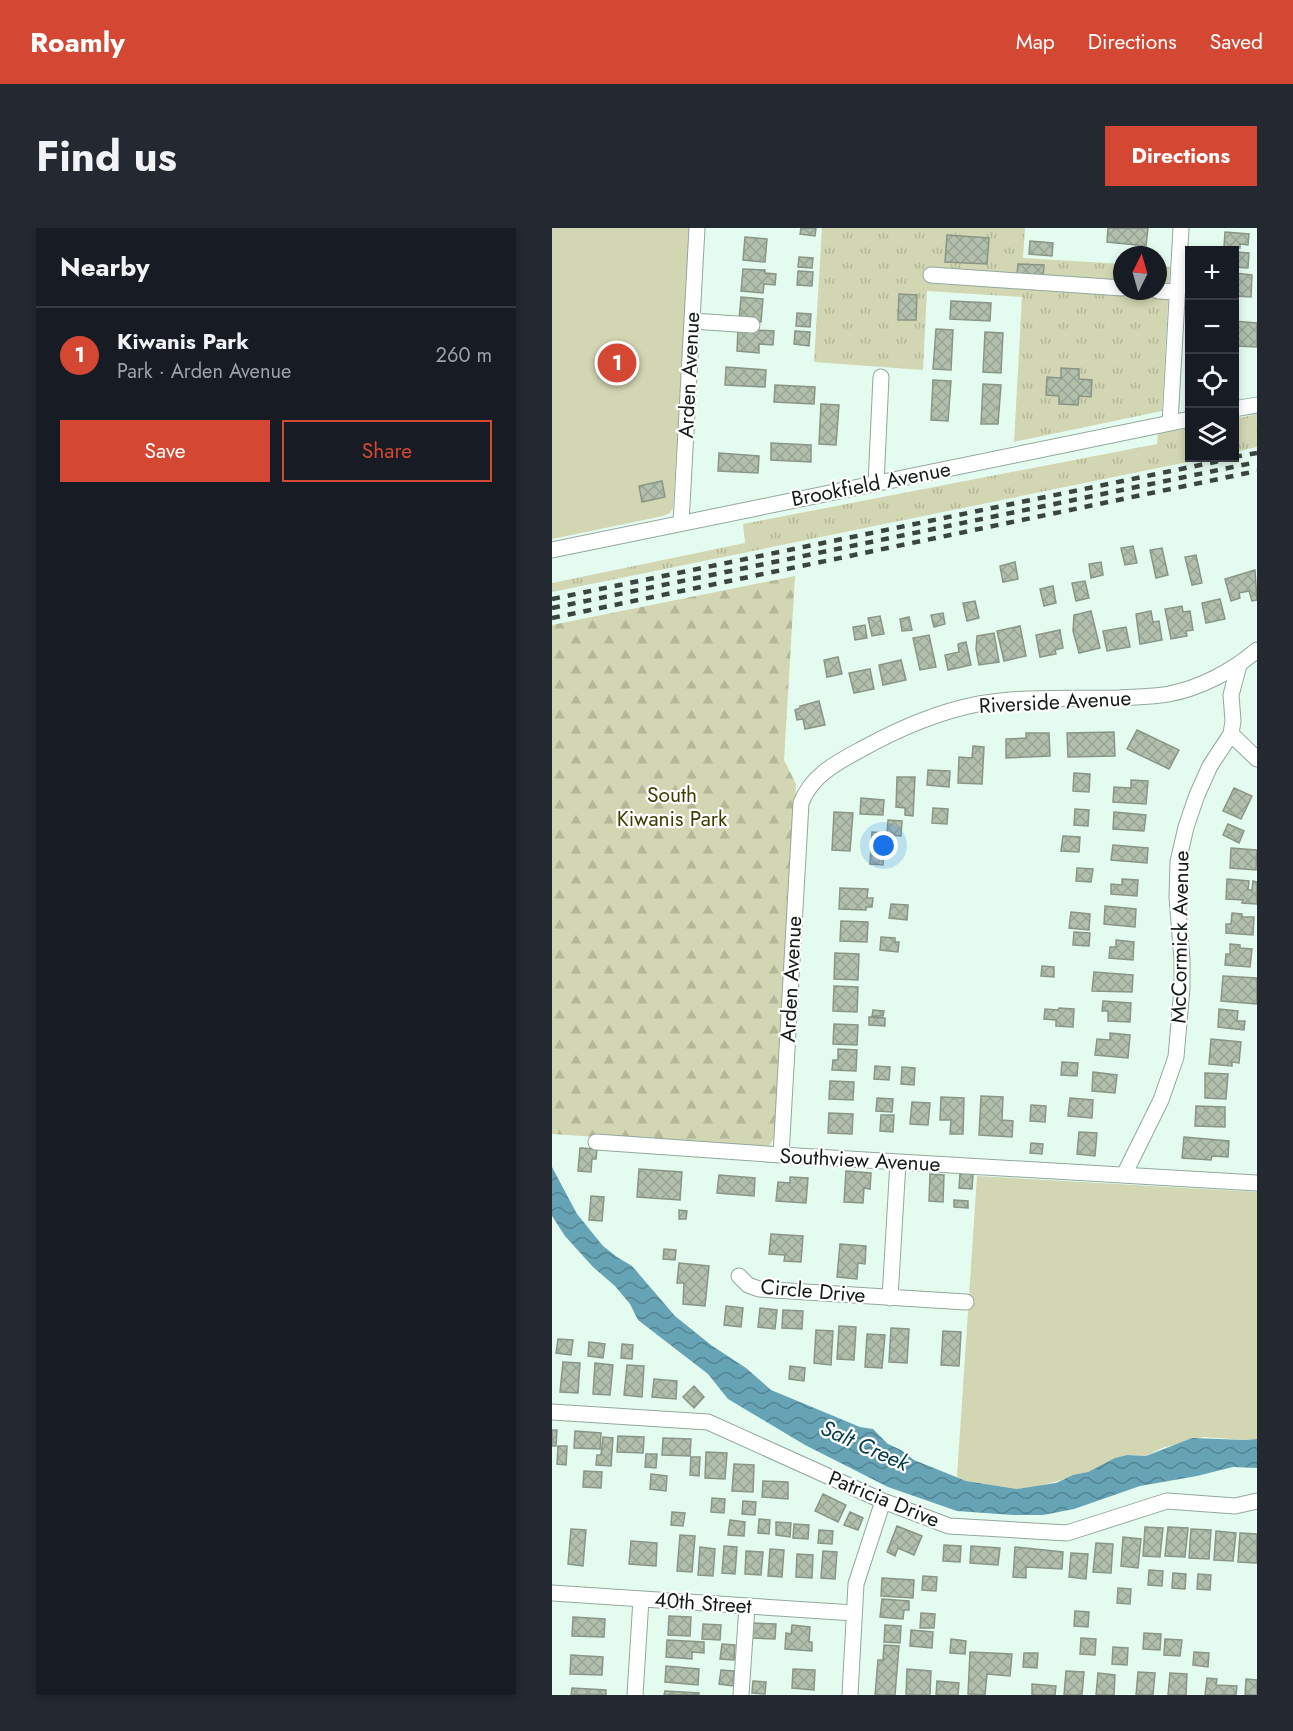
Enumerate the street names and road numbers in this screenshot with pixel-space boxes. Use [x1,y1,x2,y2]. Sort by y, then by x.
street label: Arden Avenue [671,311,707,439]
street label: Brookfield Avenue [789,454,953,514]
street label: Riverside Avenue [978,683,1132,721]
street label: McCormick Avenue [1163,850,1197,1024]
street label: Arden Avenue [773,915,809,1043]
street label: Southview Avenue [779,1141,941,1179]
street label: Circle Drive [759,1271,867,1311]
street label: Patricia Drive [824,1463,944,1535]
street label: 40th Street [653,1585,753,1621]

